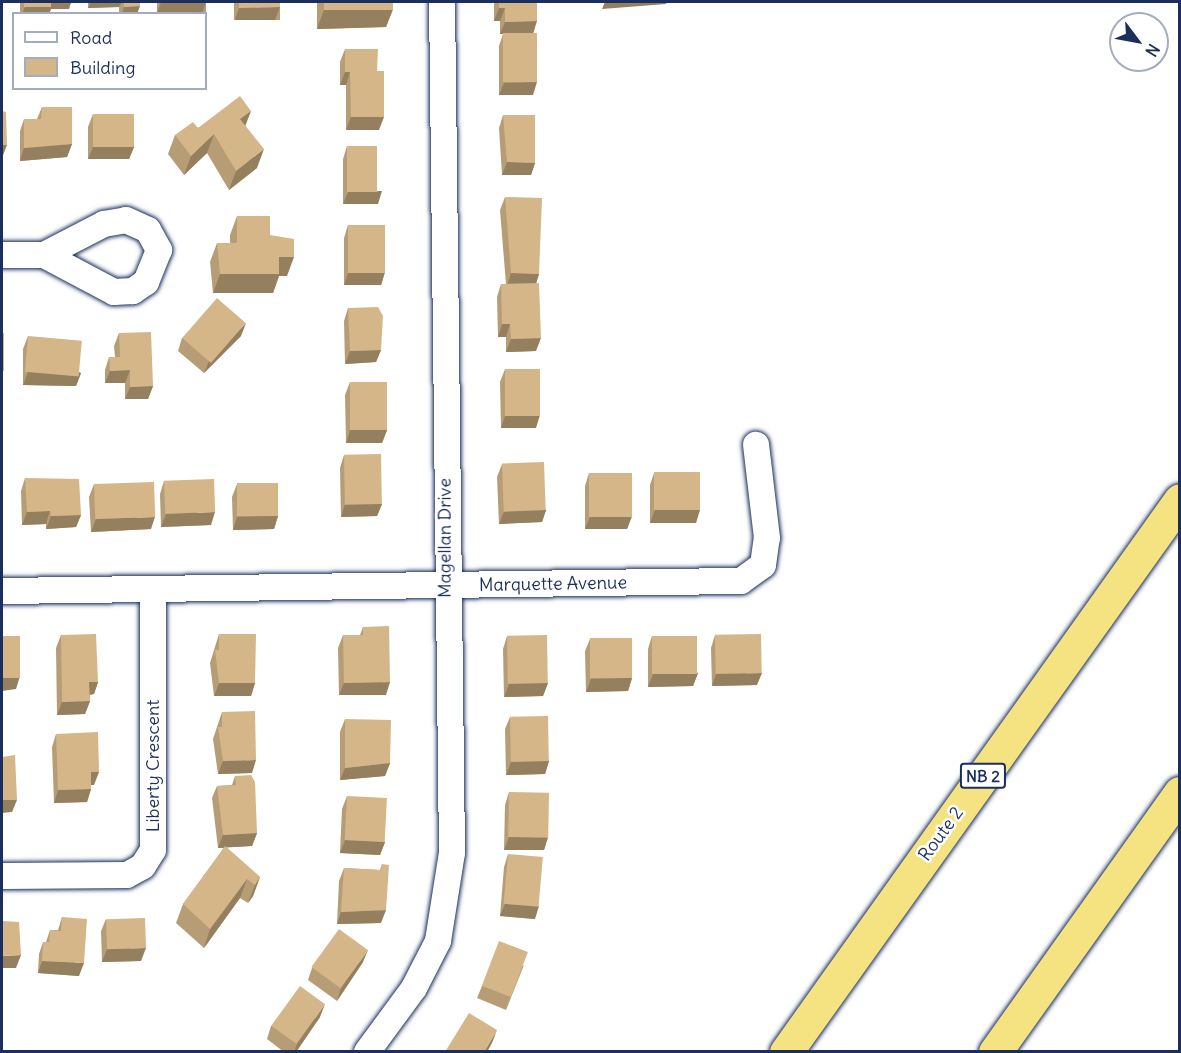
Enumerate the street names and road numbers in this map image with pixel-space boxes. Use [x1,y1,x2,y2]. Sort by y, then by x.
street label: Magellan Drive [434,478,456,598]
street label: Marquette Avenue [479,572,627,596]
street label: Liberty Crescent [142,700,164,832]
road number: NB 2 [959,763,1007,789]
street label: Route 2 [914,803,968,865]

